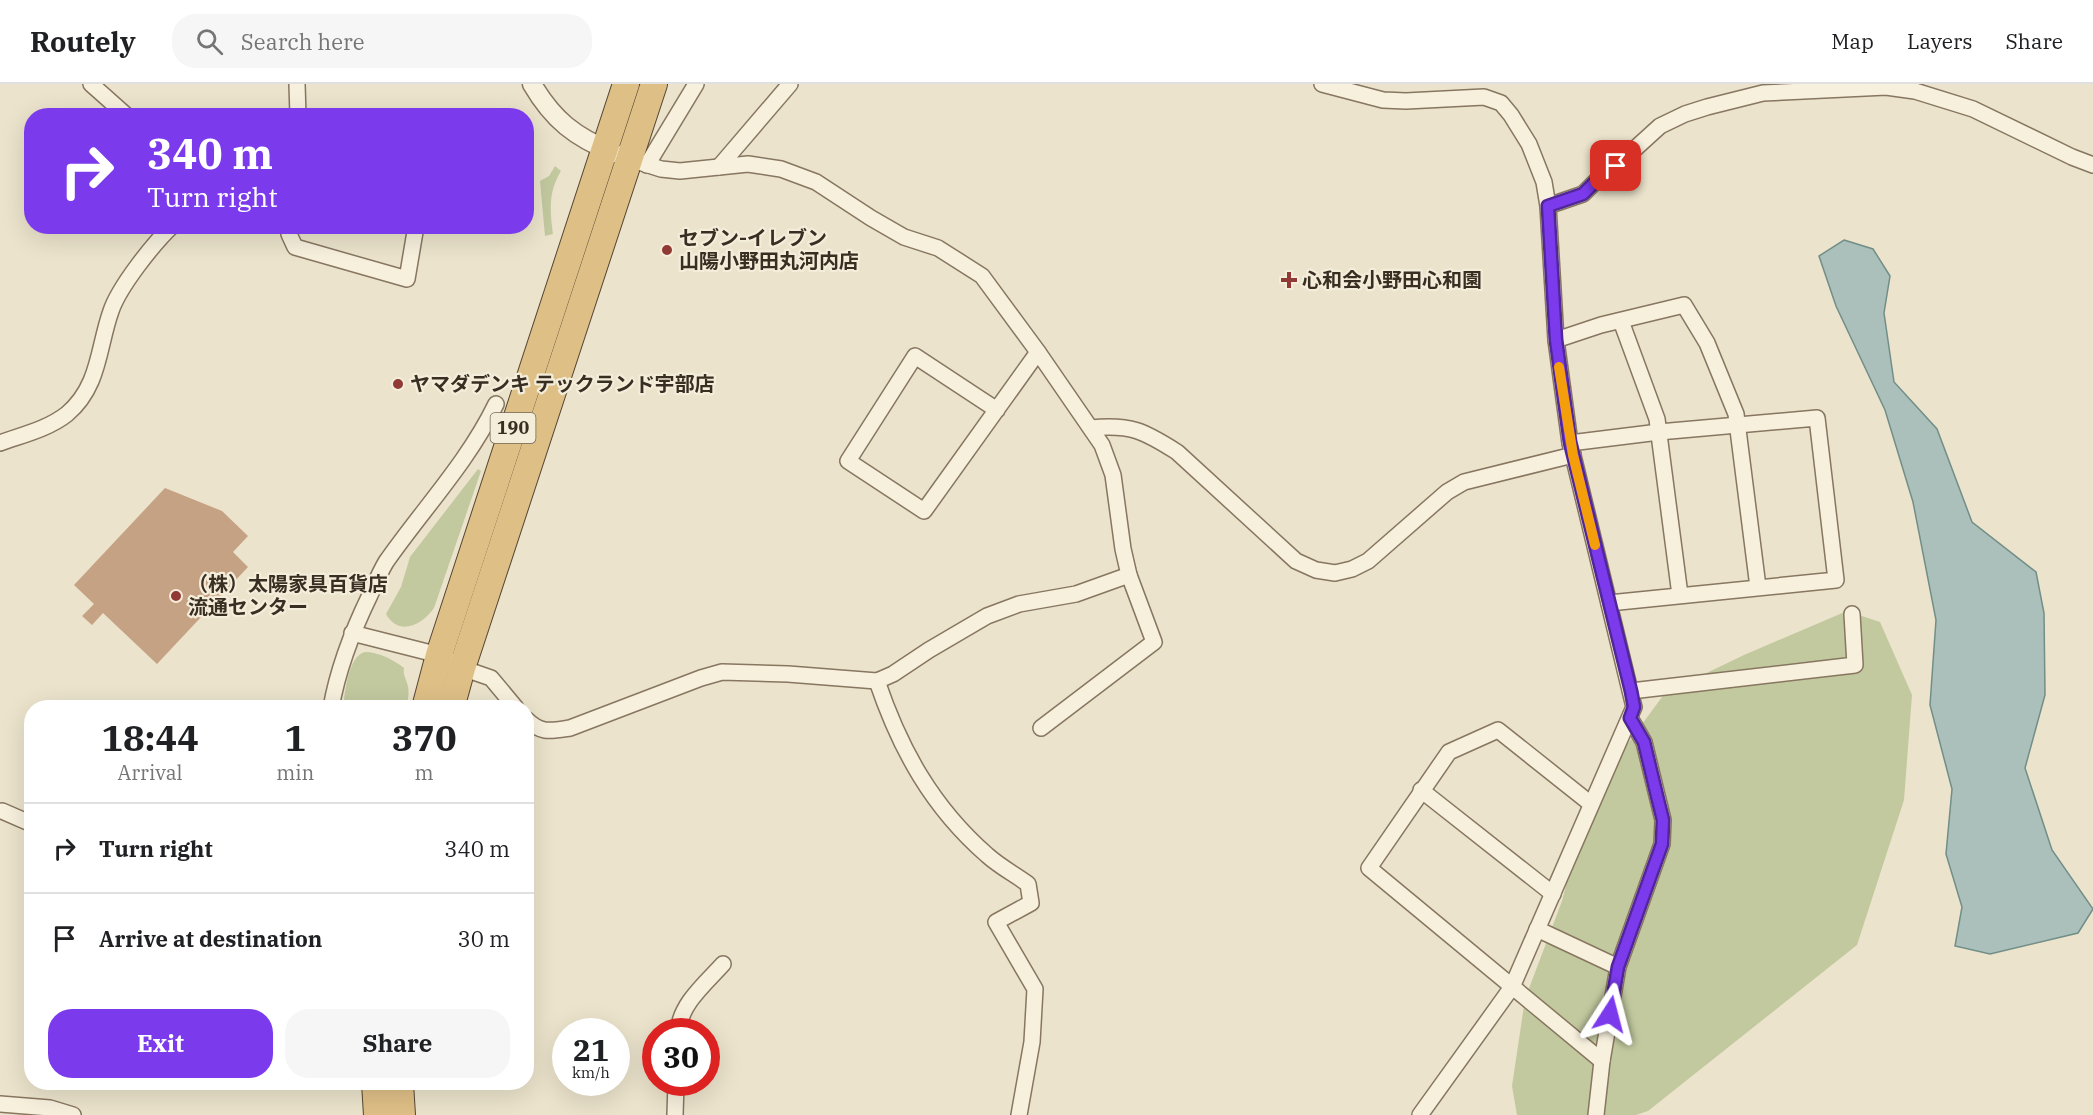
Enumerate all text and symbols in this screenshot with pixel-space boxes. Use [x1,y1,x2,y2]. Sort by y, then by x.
search box [172,14,592,68]
text: Routely [30,23,136,60]
icon: search [193,25,226,58]
text: Search here [241,27,365,56]
text: Map [1831,27,1874,55]
text: Layers [1907,27,1973,55]
text: Share [2006,27,2063,55]
text: 340 m [147,126,273,181]
icon: right [48,132,126,210]
pin [1590,140,1641,191]
icon: arrive [1599,149,1632,182]
text: Turn right [147,179,278,214]
place label: セブン-イレブン 山陽小野田丸河内店 [679,224,859,274]
marker: セブン-イレブン 山陽小野田丸河内店 [660,243,674,257]
place label: 心和会小野田心和園 [1302,266,1482,293]
marker: 心和会小野田心和園 [1280,271,1298,289]
place label: ヤマダデンキ テックランド宇部店 [410,370,715,397]
marker: ヤマダデンキ テックランド宇部店 [391,377,405,391]
road number: 190 [490,413,536,443]
place label: （株）太陽家具百貨店 流通センター [188,570,388,620]
marker: （株）太陽家具百貨店 流通センター [169,589,183,603]
text: 18:44 [101,714,199,761]
text: 1 [284,714,306,761]
text: 370 [392,714,457,761]
text: Arrival [118,759,183,786]
text: min [276,759,314,786]
text: m [415,759,434,786]
icon: right [48,832,81,865]
text: Turn right [99,834,213,863]
text: 340 m [444,834,510,863]
icon: arrive [48,922,81,955]
text: Arrive at destination [99,924,322,953]
text: 30 m [458,924,510,953]
position arrow [1578,982,1642,1046]
button: Exit [48,1009,273,1078]
button: Share [285,1009,510,1078]
speed limit sign: 30 [642,1018,720,1096]
text: 21 [573,1030,609,1069]
text: km/h [572,1063,610,1082]

